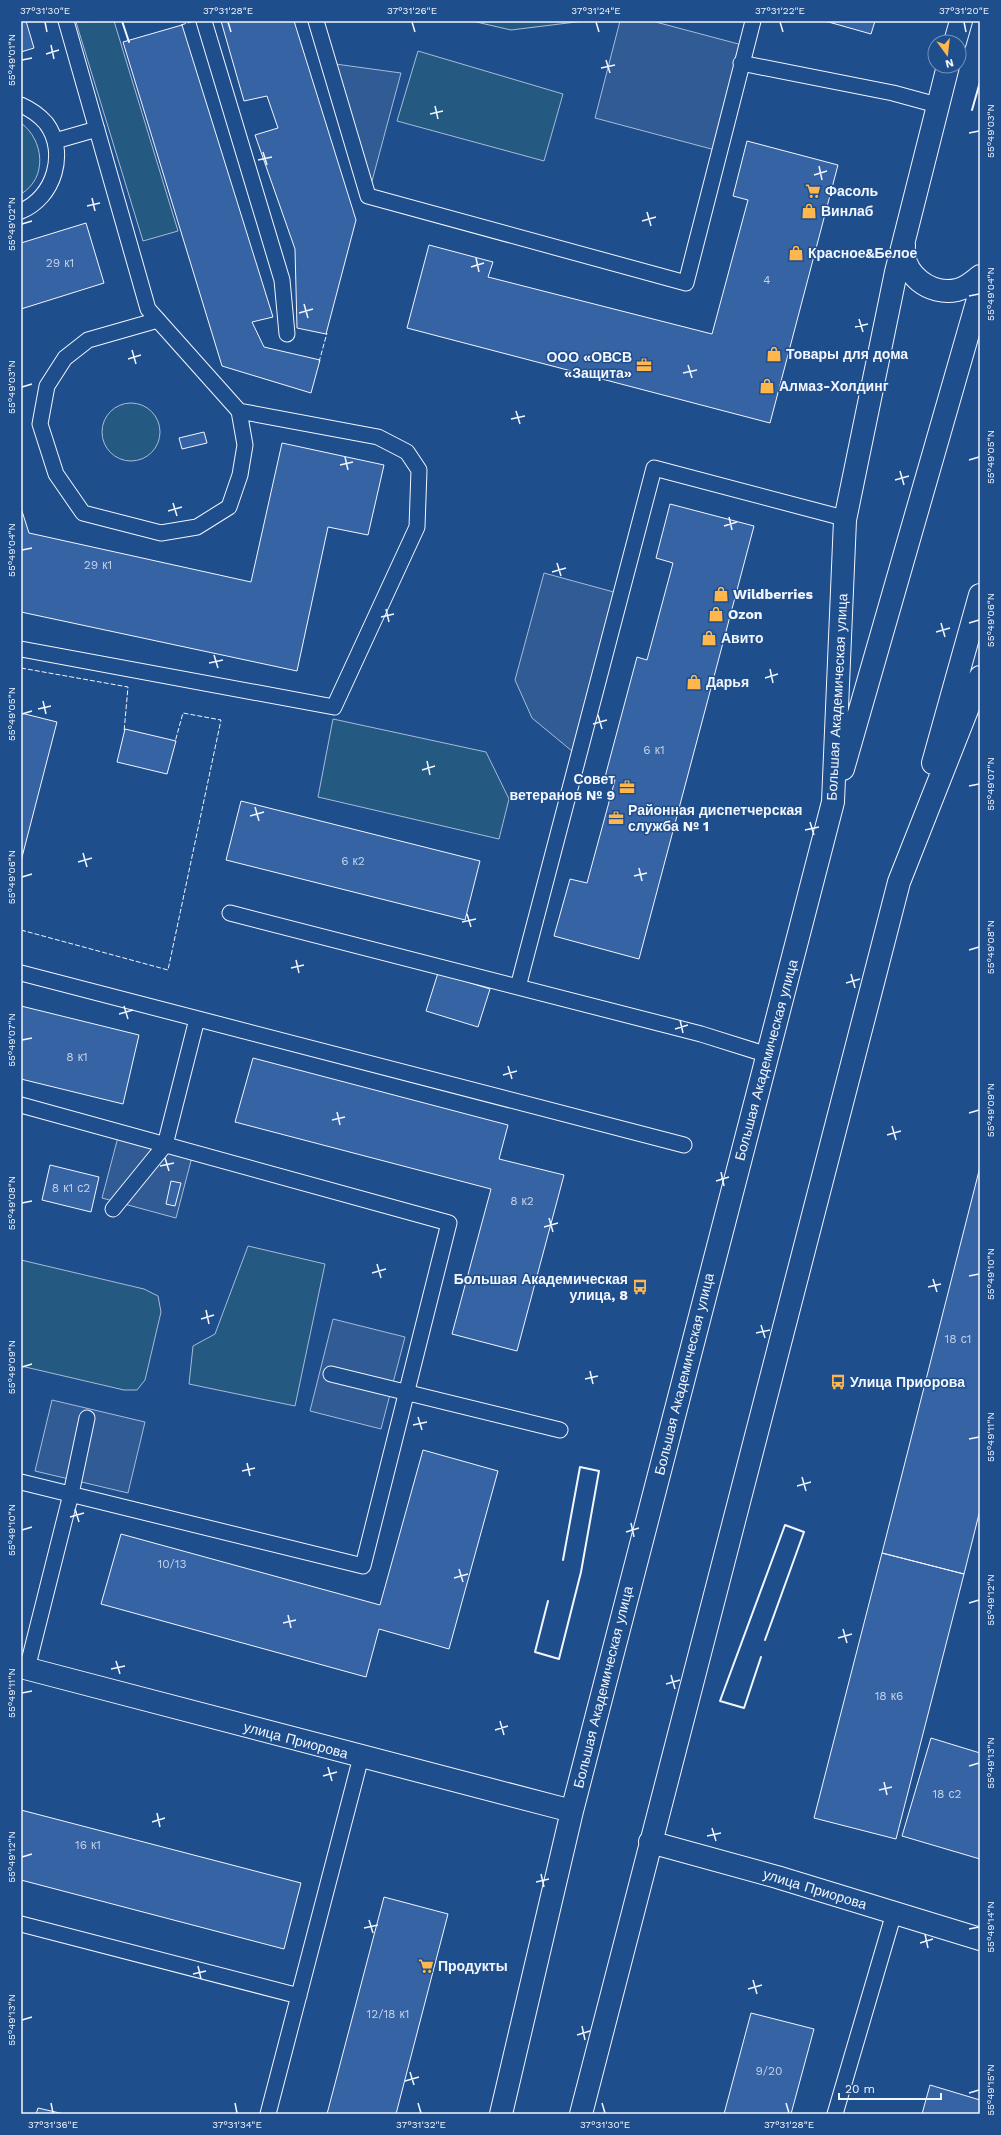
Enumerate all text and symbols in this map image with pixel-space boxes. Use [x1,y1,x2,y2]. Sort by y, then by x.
text: 37°31'30"E [20,5,70,16]
text: 37°31'28"E [203,5,253,16]
text: 37°31'26"E [387,5,437,16]
text: 37°31'24"E [571,5,621,16]
text: 37°31'22"E [755,5,805,16]
text: 37°31'20"E [939,5,989,16]
text: 55°49'01"N [6,34,17,86]
north arrow [927,34,967,74]
text: N [944,56,955,71]
text: 55°49'03"N [985,104,996,158]
supermarket icon: Фасоль [804,182,822,200]
place label: Фасоль [825,183,879,199]
text: 55°49'02"N [6,197,17,251]
shop icon: Винлаб [800,202,818,220]
place label: Винлаб [821,203,874,219]
shop icon: Красное&Белое [787,244,805,262]
place label: Красное&Белое [808,245,918,261]
house number: 29 к1 [46,256,74,270]
text: 55°49'04"N [985,267,996,321]
house number: 4 [763,273,771,287]
shop icon: Товары для дома [765,345,783,363]
place label: Товары для дома [786,346,908,362]
place label: ООО «ОВСВ «Защита» [546,349,632,381]
office icon: ООО «ОВСВ «Защита» [635,356,653,374]
text: 55°49'03"N [6,360,17,414]
shop icon: Алмаз-Холдинг [758,377,776,395]
place label: Алмаз-Холдинг [779,378,889,394]
text: 55°49'05"N [985,430,996,484]
text: 55°49'04"N [6,523,17,577]
house number: 29 к1 [84,558,112,572]
shop icon: Wildberries [712,585,730,603]
place label: Wildberries [733,586,813,602]
street label: Большая Академическая улица [824,593,850,801]
text: 55°49'06"N [985,593,996,647]
shop icon: Ozon [707,605,725,623]
place label: Ozon [728,606,763,622]
shop icon: Авито [700,629,718,647]
place label: Авито [721,630,764,646]
shop icon: Дарья [685,673,703,691]
place label: Дарья [706,674,749,690]
text: 55°49'05"N [6,687,17,741]
house number: 6 к1 [643,743,665,757]
text: 55°49'07"N [985,757,996,811]
place label: Совет ветеранов № 9 [509,771,615,803]
office icon: Совет ветеранов № 9 [618,778,636,796]
place label: Районная диспетчерская служба № 1 [628,802,802,834]
office icon: Районная диспетчерская служба № 1 [607,809,625,827]
text: 55°49'06"N [6,850,17,904]
house number: 6 к2 [341,854,365,868]
text: 55°49'08"N [985,920,996,974]
street label: Большая Академическая улица [731,957,801,1162]
text: 55°49'07"N [6,1013,17,1067]
house number: 8 к1 [66,1050,88,1064]
text: 55°49'09"N [985,1083,996,1137]
text: 55°49'08"N [6,1176,17,1230]
house number: 8 к1 с2 [52,1181,90,1195]
house number: 8 к2 [510,1194,534,1208]
text: 55°49'10"N [985,1248,996,1300]
place label: Большая Академическая улица, 8 [454,1271,628,1303]
street label: Большая Академическая улица [651,1271,717,1477]
bus stop icon: Большая Академическая улица, 8 [631,1278,649,1296]
house number: 18 с1 [945,1332,971,1346]
text: 55°49'09"N [6,1340,17,1394]
bus stop icon: Улица Приорова [829,1373,847,1391]
place label: Улица Приорова [850,1374,965,1390]
text: 55°49'11"N [985,1412,996,1462]
text: 55°49'10"N [6,1504,17,1556]
house number: 10/13 [158,1557,186,1571]
text: 55°49'12"N [985,1574,996,1626]
street label: Большая Академическая улица [570,1584,636,1790]
text: 55°49'11"N [6,1668,17,1718]
house number: 18 к6 [875,1689,903,1703]
street label: улица Приорова [242,1718,350,1762]
text: 55°49'13"N [985,1737,996,1789]
house number: 18 с2 [932,1787,962,1801]
text: 55°49'12"N [6,1831,17,1883]
house number: 16 к1 [75,1838,101,1852]
street label: улица Приорова [761,1866,869,1912]
text: 55°49'14"N [985,1901,996,1953]
supermarket icon: Продукты [417,1957,435,1975]
place label: Продукты [438,1958,508,1974]
text: 55°49'13"N [6,1994,17,2046]
house number: 12/18 к1 [366,2007,410,2021]
house number: 9/20 [756,2064,782,2078]
text: 55°49'15"N [985,2064,996,2116]
scale bar [839,2075,941,2101]
text: 20 m [845,2082,875,2096]
text: 37°31'36"E [28,2119,78,2130]
text: 37°31'34"E [212,2119,262,2130]
text: 37°31'32"E [396,2119,446,2130]
text: 37°31'30"E [580,2119,630,2130]
text: 37°31'28"E [764,2119,814,2130]

